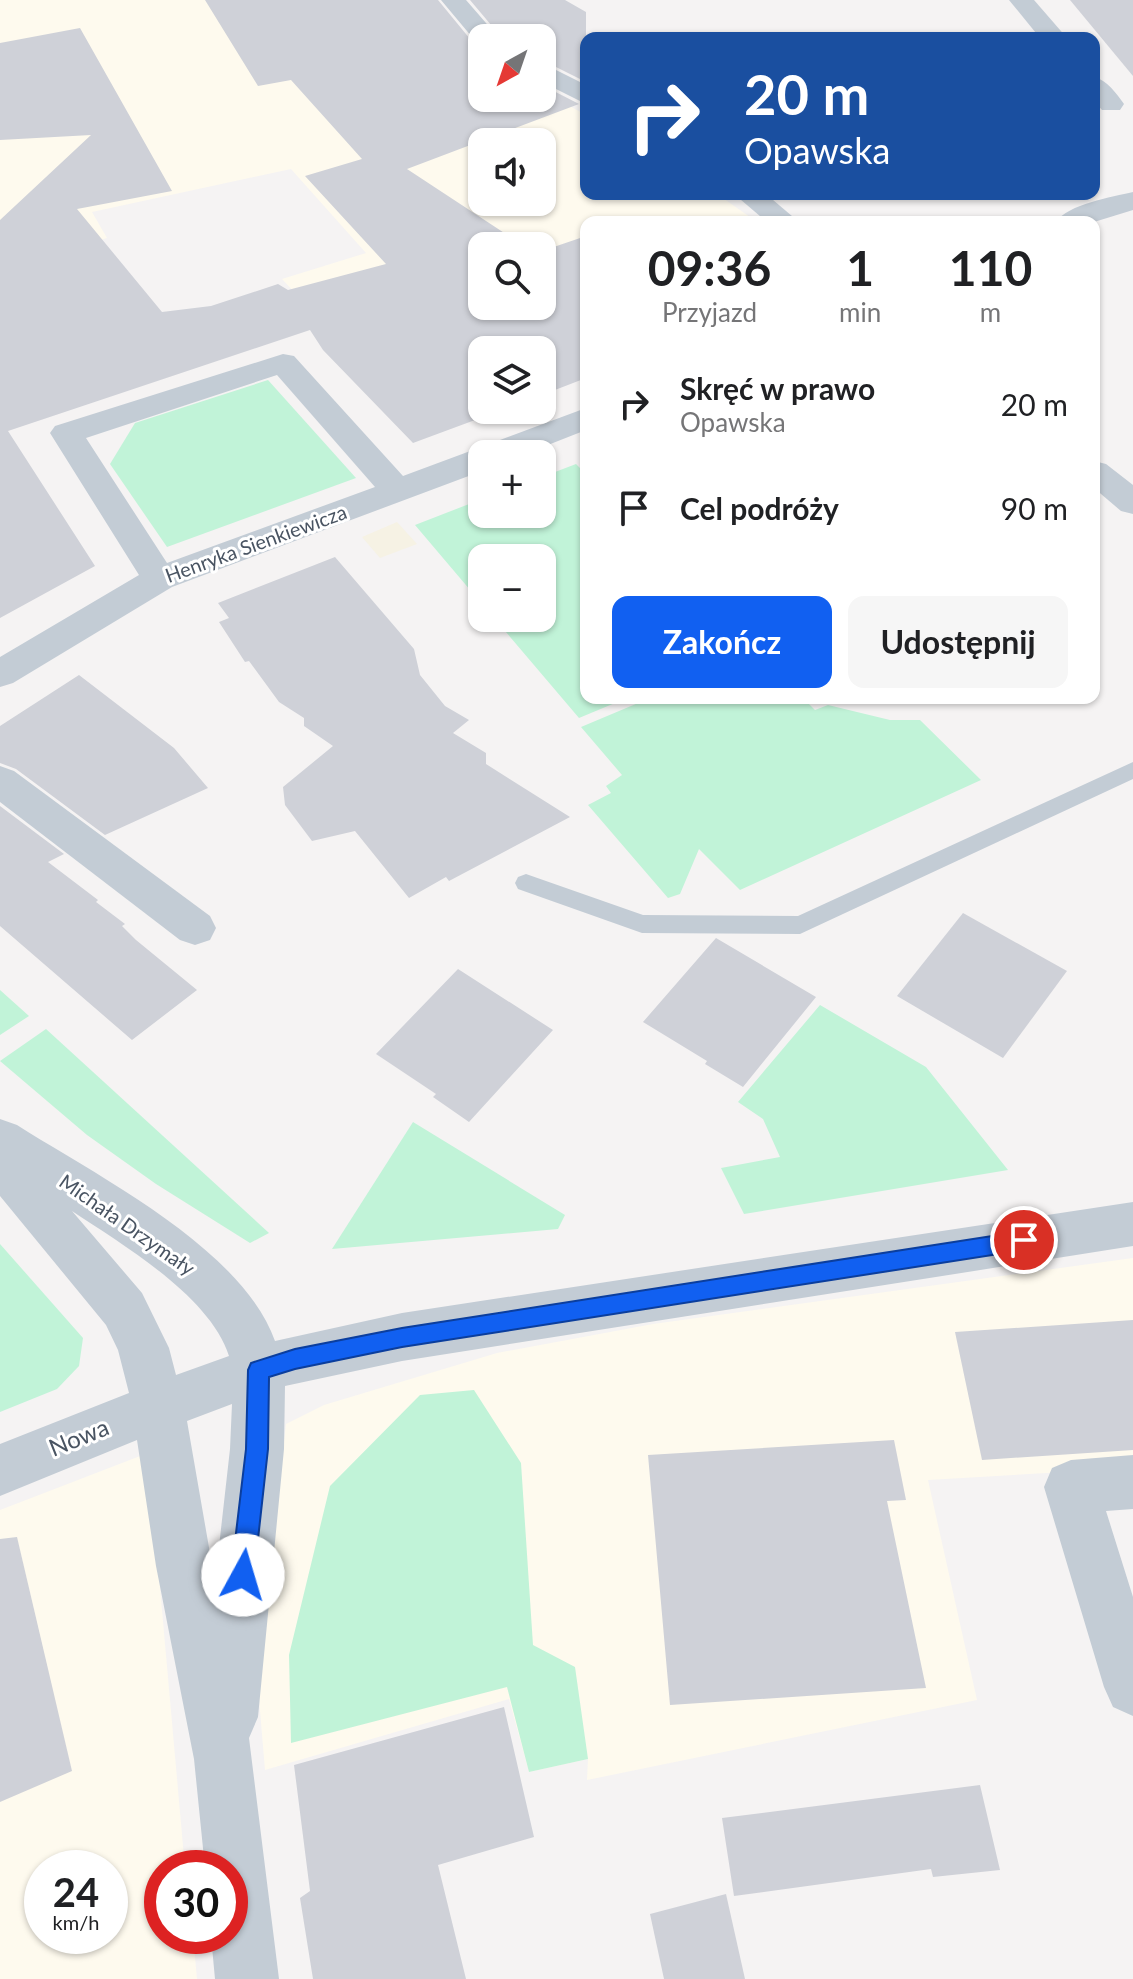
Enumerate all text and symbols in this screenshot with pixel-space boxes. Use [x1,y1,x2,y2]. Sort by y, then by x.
north arrow [468,24,556,112]
map controls [468,24,556,632]
text: 20 m [744,60,869,127]
icon: right [612,64,716,168]
button: sound [468,128,556,216]
text: Opawska [744,128,890,172]
button: search [468,232,556,320]
text: 09:36 [648,239,771,296]
text: 1 [846,239,874,296]
text: 110 [949,239,1032,296]
text: Przyjazd [662,296,757,328]
text: min [839,296,881,328]
text: m [980,296,1001,328]
button: layers [468,336,556,424]
text: Skręć w prawo [680,370,875,406]
icon: right [612,382,656,426]
text: 20 m [1001,386,1068,422]
text: Opawska [680,406,786,438]
button: + [468,440,556,528]
icon: arrive [612,486,656,530]
text: Cel podróży [680,490,839,526]
text: 90 m [1001,490,1068,526]
street label: Henryka Sienkiewicza [162,499,350,587]
button: − [468,544,556,632]
button: Zakończ [612,596,832,688]
button: Udostępnij [848,596,1068,688]
street label: Michała Drzymały [55,1169,200,1280]
pin [990,1206,1058,1274]
icon: arrive [1002,1218,1046,1262]
street label: Nowa [44,1412,113,1462]
position arrow [201,1533,285,1617]
speed limit sign: 30 [144,1850,248,1954]
text: 24 [53,1868,99,1916]
text: km/h [53,1910,99,1934]

